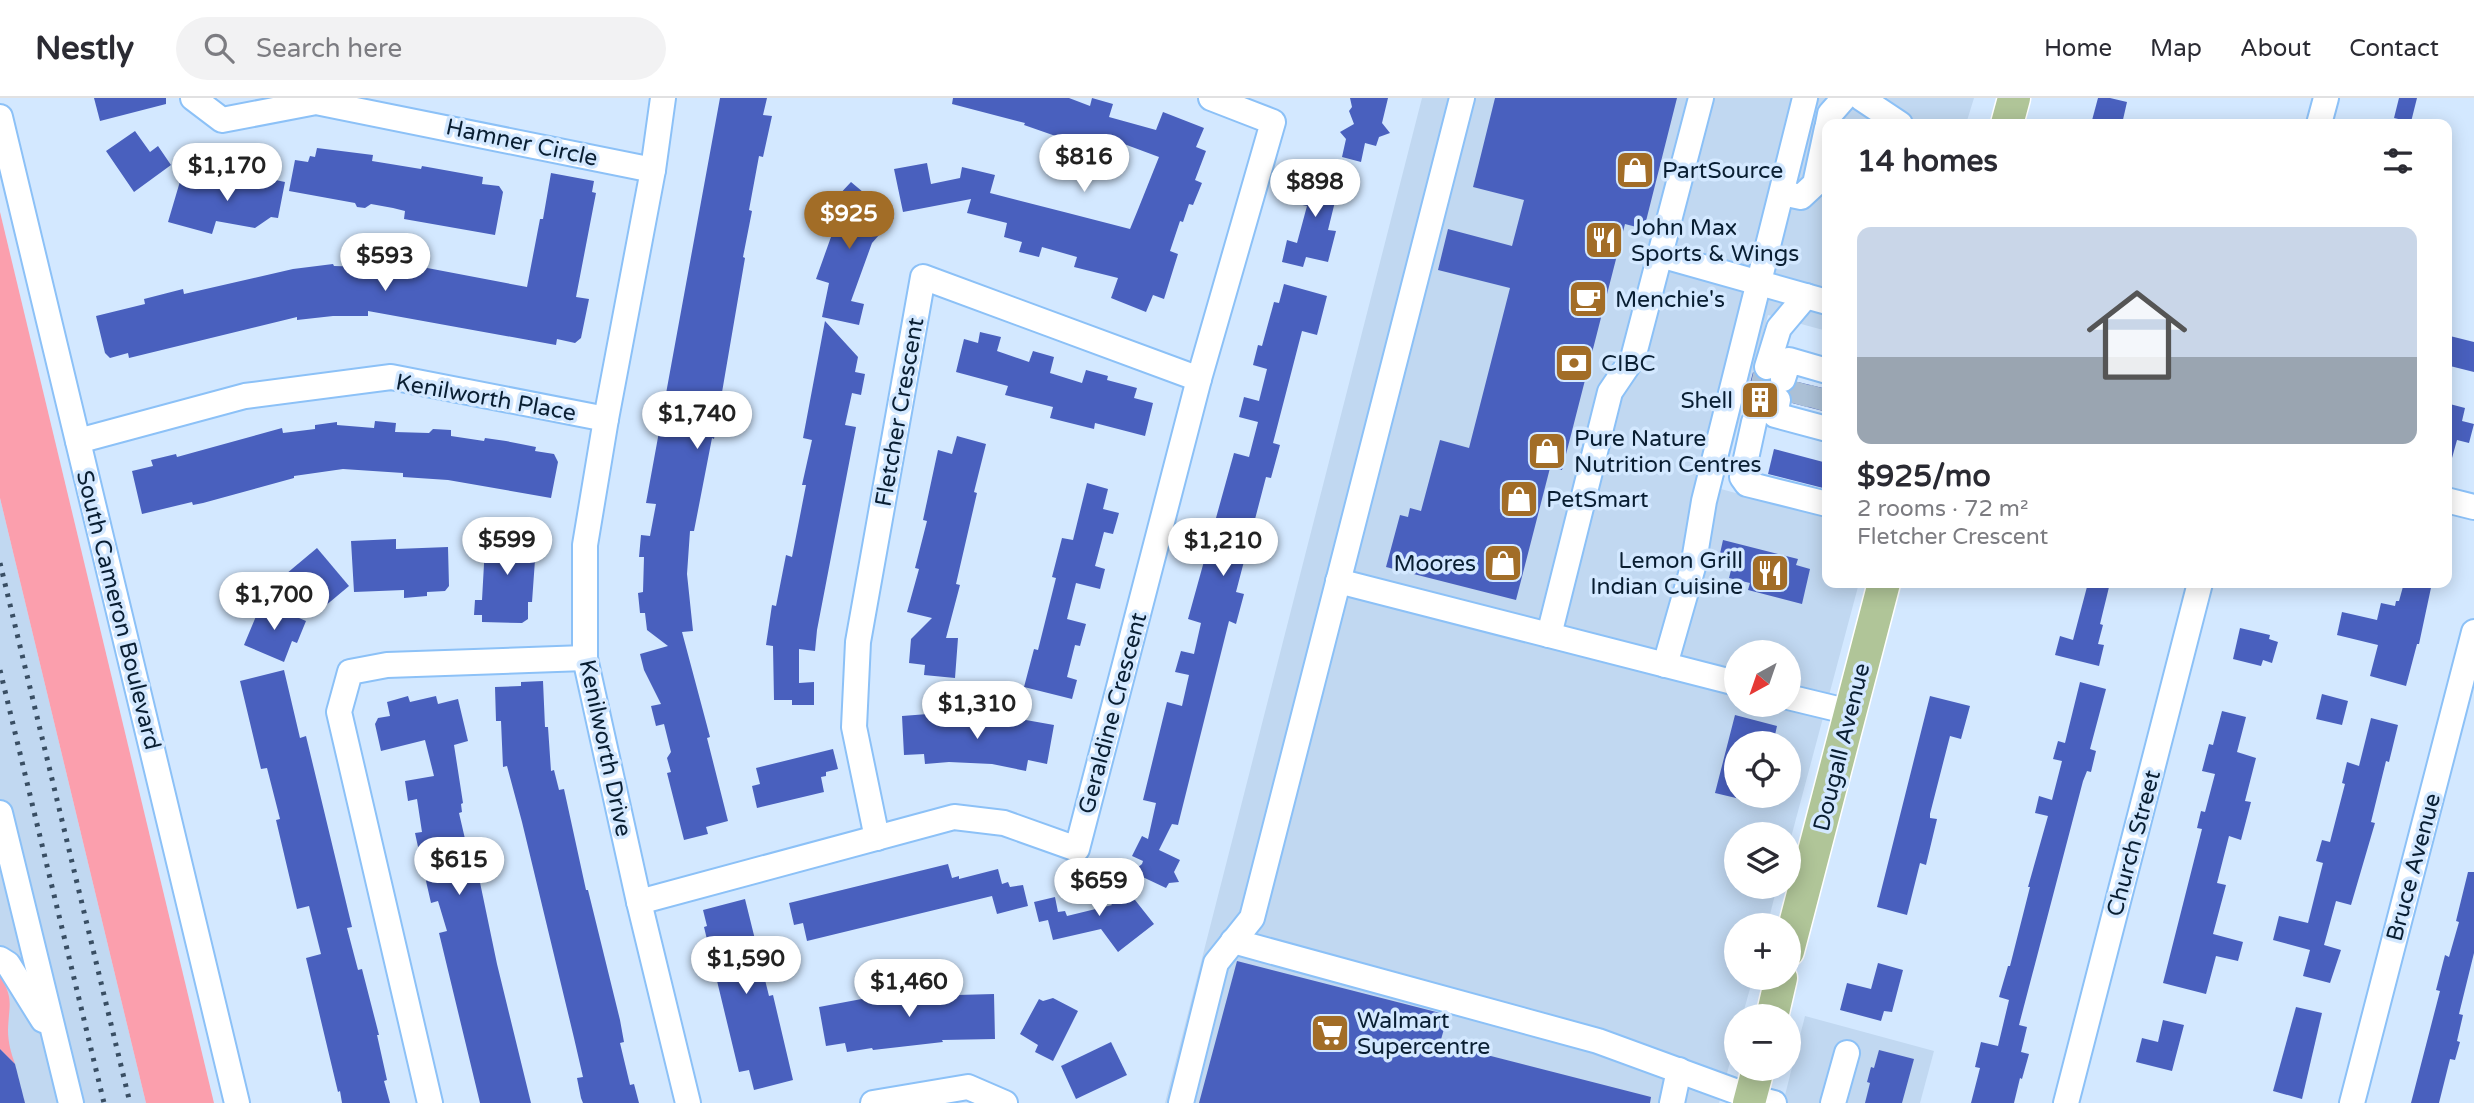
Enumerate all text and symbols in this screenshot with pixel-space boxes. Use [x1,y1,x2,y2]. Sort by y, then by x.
search box [176,17,666,80]
text: Nestly [35,29,134,68]
icon: search [200,29,238,67]
text: Search here [256,33,402,64]
text: Home [2044,34,2112,63]
text: Map [2150,34,2202,63]
text: About [2240,34,2311,63]
text: Contact [2349,34,2439,63]
street label: Hamner Circle [443,113,600,173]
pin: $816 [1043,134,1125,194]
icon: filters [2379,142,2417,180]
text: $816 [1055,143,1113,171]
text: 14 homes [1857,143,1998,180]
pin: $1,170 [170,144,284,203]
shop icon: PartSource [1614,149,1656,191]
text: $1,170 [188,152,266,180]
place label: PartSource [1662,157,1783,185]
pin: $898 [1274,159,1356,219]
text: $898 [1286,168,1344,196]
pin: $925 [808,192,890,251]
text: $925 [820,200,878,228]
place label: John Max Sports & Wings [1631,214,1799,268]
restaurant icon: John Max Sports & Wings [1583,219,1625,261]
pin: $593 [344,234,426,293]
text: $593 [356,242,414,270]
icon: home [2074,272,2200,398]
cafe icon: Menchie's [1567,278,1609,320]
place label: Menchie's [1615,286,1725,314]
street label: Fletcher Crescent [870,315,930,509]
bank icon: CIBC [1553,342,1595,384]
place label: CIBC [1601,350,1655,378]
street label: Kenilworth Place [393,368,578,428]
building icon: Shell [1739,379,1781,421]
place label: Shell [1681,387,1733,415]
pin: $1,740 [640,392,754,451]
text: $1,740 [658,400,736,428]
place label: Pure Nature Nutrition Centres [1574,425,1762,479]
shop icon: Pure Nature Nutrition Centres [1526,430,1568,472]
text: $925/mo [1857,458,1991,495]
street label: South Cameron Boulevard [70,468,166,753]
shop icon: PetSmart [1498,478,1540,520]
place label: PetSmart [1546,486,1649,514]
text: 2 rooms · 72 m² [1857,495,2028,523]
pin: $599 [466,518,548,577]
pin: $1,210 [1166,518,1280,578]
text: Fletcher Crescent [1857,523,2048,551]
text: $599 [478,526,536,554]
text: $1,210 [1184,527,1262,555]
shop icon: Moores [1482,542,1524,584]
place label: Lemon Grill Indian Cuisine [1590,547,1743,601]
place label: Moores [1394,550,1476,578]
restaurant icon: Lemon Grill Indian Cuisine [1749,552,1791,594]
pin: $1,700 [217,573,331,632]
text: $1,700 [235,581,313,609]
street label: Geraldine Crescent [1073,609,1153,817]
north arrow [1724,640,1801,718]
map controls [1724,640,1801,1081]
street label: Kenilworth Drive [573,657,637,839]
street label: Dougall Avenue [1808,660,1876,834]
pin: $1,310 [920,682,1034,741]
text: $1,310 [938,690,1016,718]
button: locate [1724,731,1801,808]
street label: Church Street [2101,767,2167,920]
street label: Bruce Avenue [2381,790,2447,944]
button: layers [1724,822,1801,899]
pin: $615 [418,838,500,897]
text: $615 [430,846,488,874]
pin: $659 [1058,858,1140,918]
text: $659 [1070,867,1128,895]
button: + [1724,913,1801,990]
pin: $1,590 [689,936,803,996]
text: $1,590 [707,945,785,973]
pin: $1,460 [852,960,966,1019]
text: $1,460 [870,968,948,996]
button: − [1724,1004,1801,1081]
place label: Walmart Supercentre [1357,1007,1490,1061]
supermarket icon: Walmart Supercentre [1309,1012,1351,1054]

